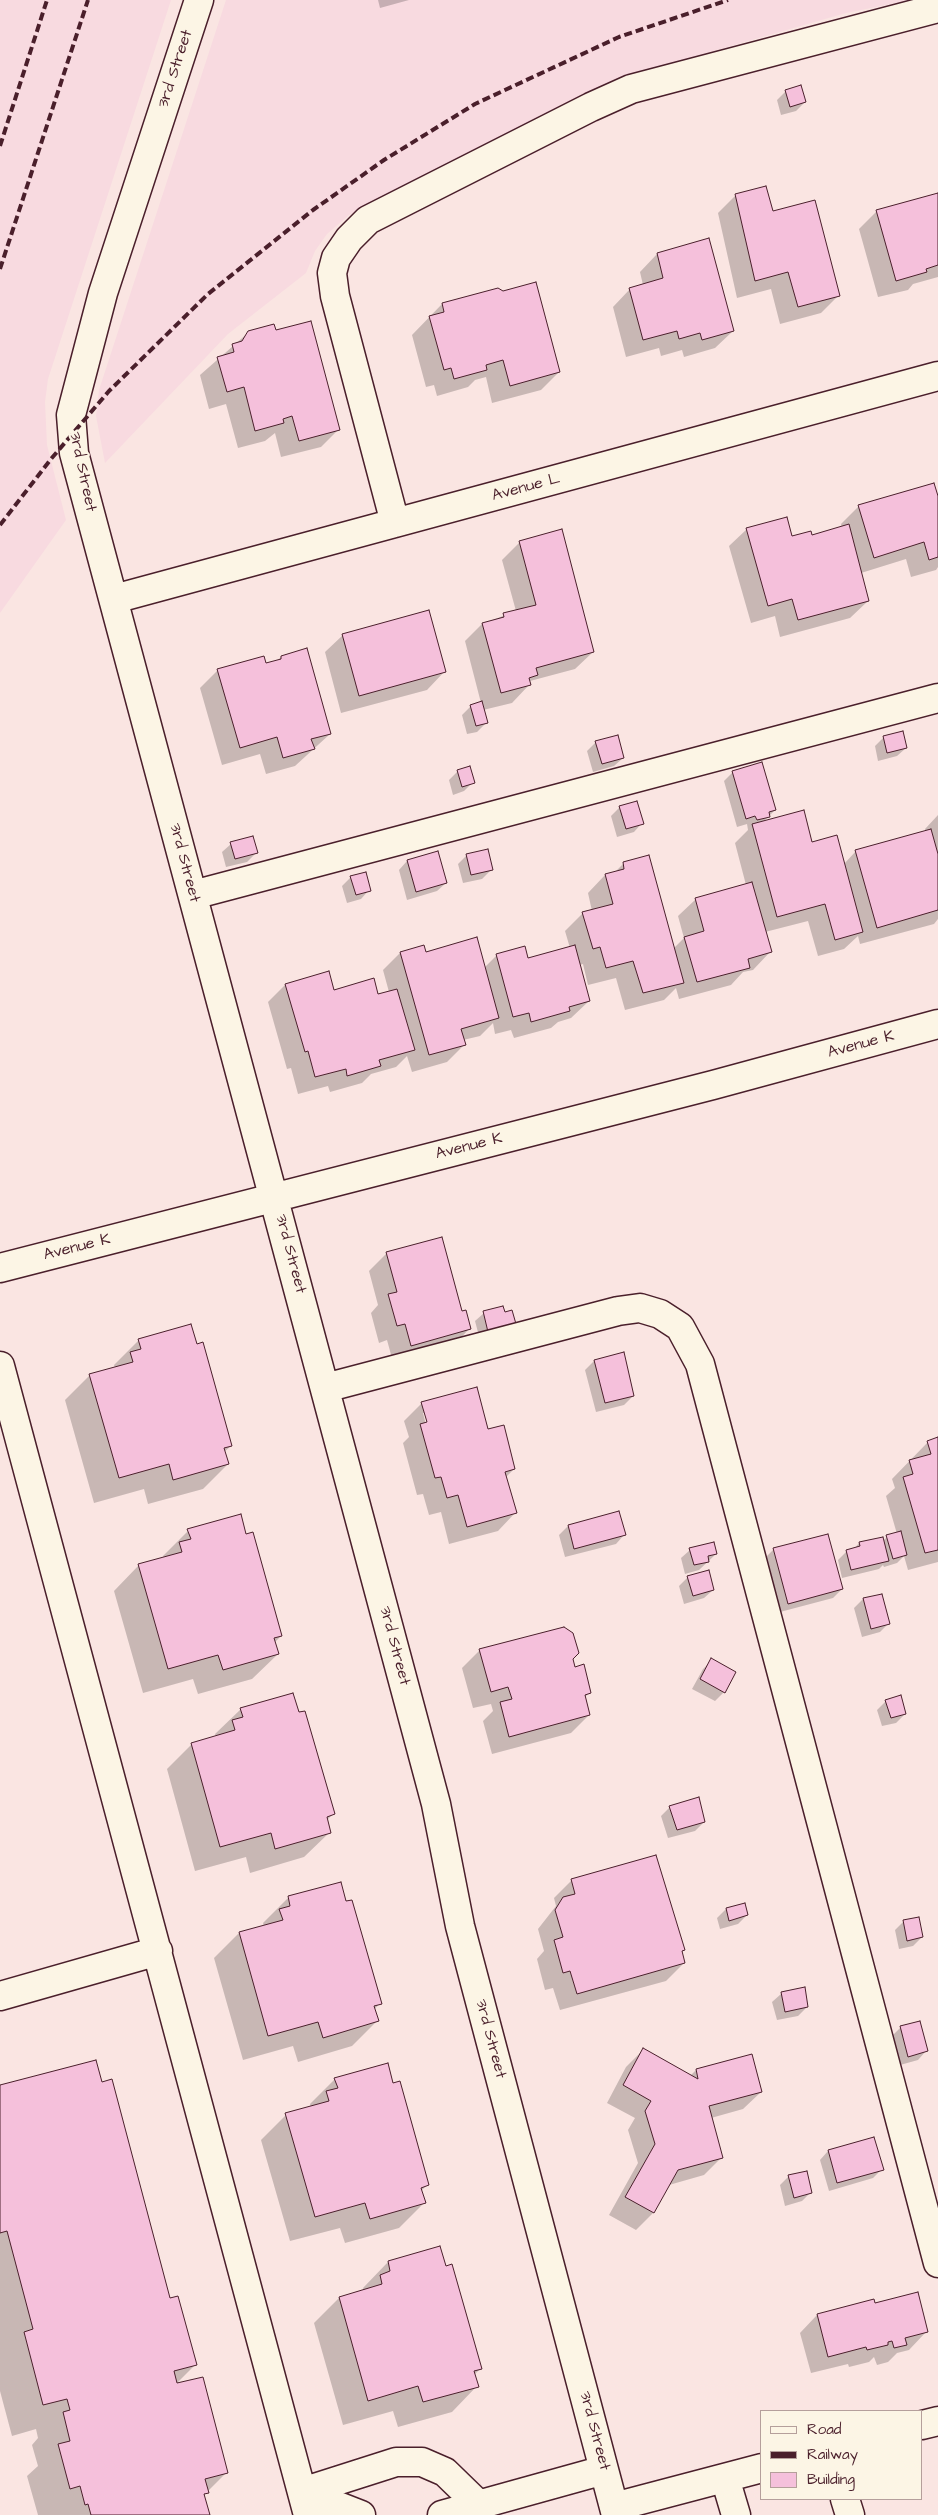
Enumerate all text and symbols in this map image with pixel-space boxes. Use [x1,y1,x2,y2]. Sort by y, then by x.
street label: 3rd Street [154,28,198,110]
street label: 3rd Street [64,430,100,514]
street label: Avenue L [490,470,562,506]
street label: 3rd Street [164,821,204,905]
street label: Avenue K [826,1027,896,1063]
street label: Avenue K [434,1129,504,1165]
street label: 3rd Street [270,1212,310,1296]
street label: Avenue K [42,1230,112,1266]
street label: 3rd Street [374,1604,414,1688]
street label: 3rd Street [470,1997,510,2081]
street label: 3rd Street [574,2389,614,2473]
legend [760,2410,923,2500]
text: Road [807,2419,841,2440]
text: Railway [807,2444,858,2465]
text: Building [807,2469,855,2490]

